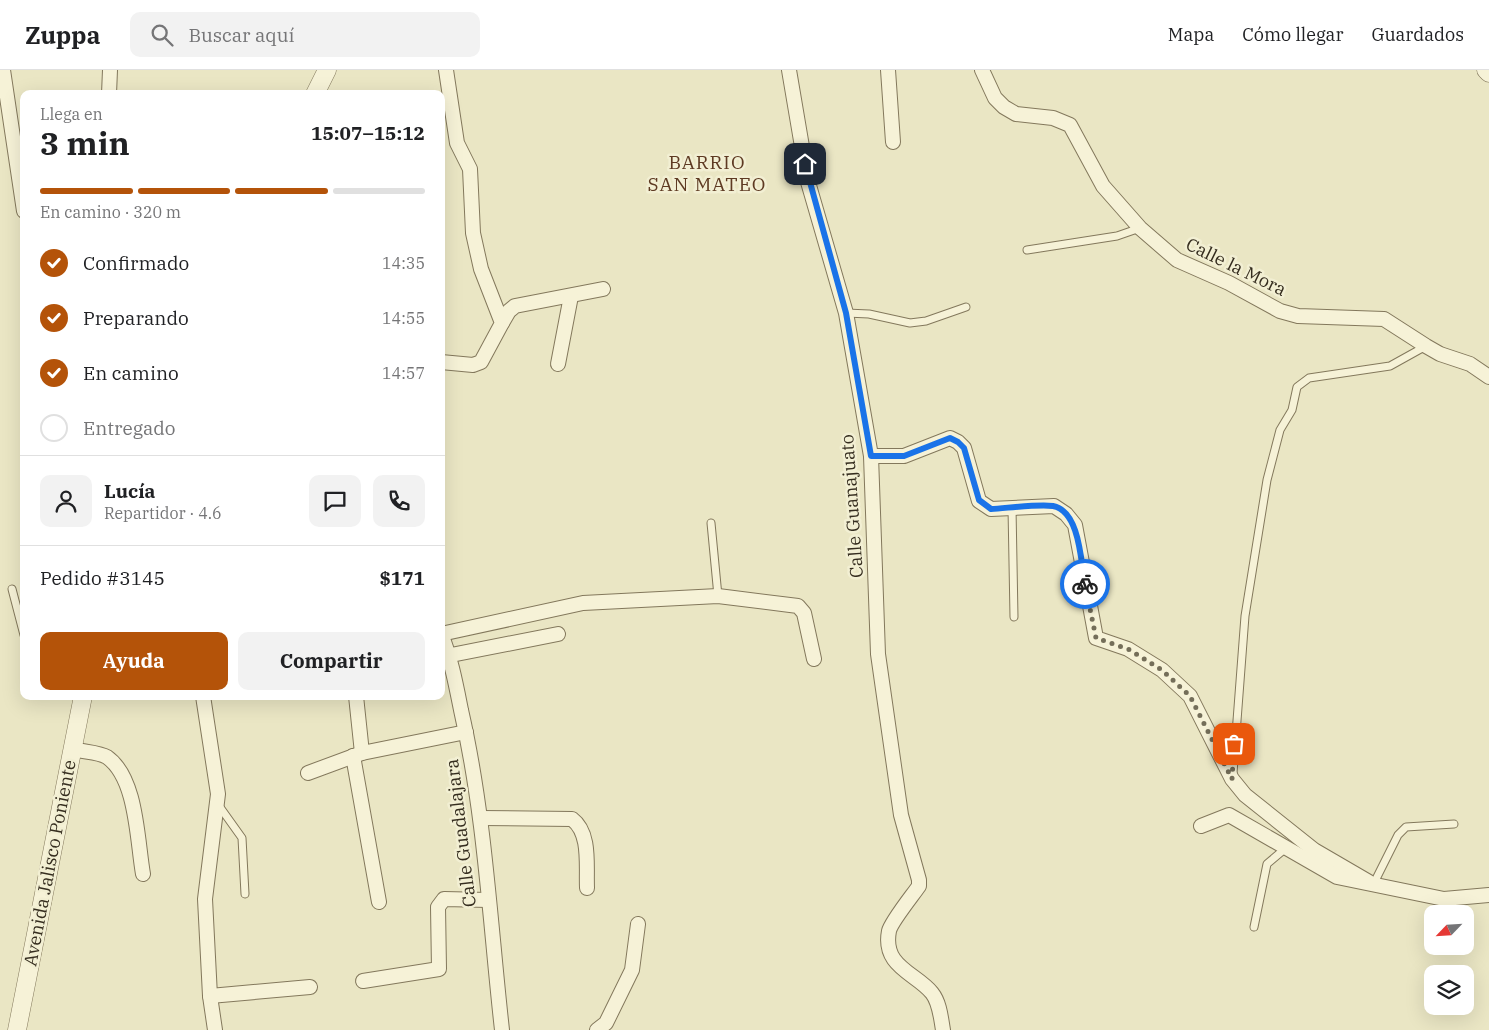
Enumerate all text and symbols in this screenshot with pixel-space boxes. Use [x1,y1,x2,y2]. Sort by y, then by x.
search box [130,12,480,57]
text: Zuppa [25,19,100,51]
icon: search [148,21,176,49]
text: Buscar aquí [188,23,294,47]
text: Mapa [1168,23,1214,46]
text: Cómo llegar [1242,23,1343,46]
text: Guardados [1371,23,1464,46]
text: Llega en [40,104,103,124]
text: 15:07–15:12 [311,121,425,145]
text: 3 min [40,122,130,164]
pin [784,143,826,185]
district label: BARRIO SAN MATEO [648,150,766,196]
icon: home [791,150,819,178]
text: En camino · 320 m [40,202,181,222]
street label: Calle la Mora [1182,232,1290,301]
icon: check [40,249,68,277]
text: Confirmado [83,251,189,275]
text: 14:35 [382,253,425,273]
icon: check [40,304,68,332]
text: Preparando [83,306,189,330]
text: 14:55 [382,308,425,328]
icon: check [40,359,68,387]
text: En camino [83,361,179,385]
text: 14:57 [382,363,425,383]
text: Entregado [83,416,176,440]
street label: Calle Guanajuato [835,433,868,579]
button: person [40,475,92,527]
button: chat [309,475,361,527]
button: phone [373,475,425,527]
text: Lucía [104,479,155,503]
text: Repartidor · 4.6 [104,503,222,523]
courier [1060,559,1110,609]
text: Pedido #3145 [40,566,165,590]
text: $171 [379,566,425,590]
icon: bike [1071,570,1099,598]
button: Ayuda [40,632,228,690]
button: Compartir [238,632,425,690]
pin [1213,723,1255,765]
icon: bag [1220,730,1248,758]
street label: Avenida Jalisco Poniente [18,758,81,968]
street label: Calle Guadalajara [440,758,481,908]
north arrow [1424,905,1474,955]
map controls [1424,905,1474,1015]
button: layers [1424,965,1474,1015]

